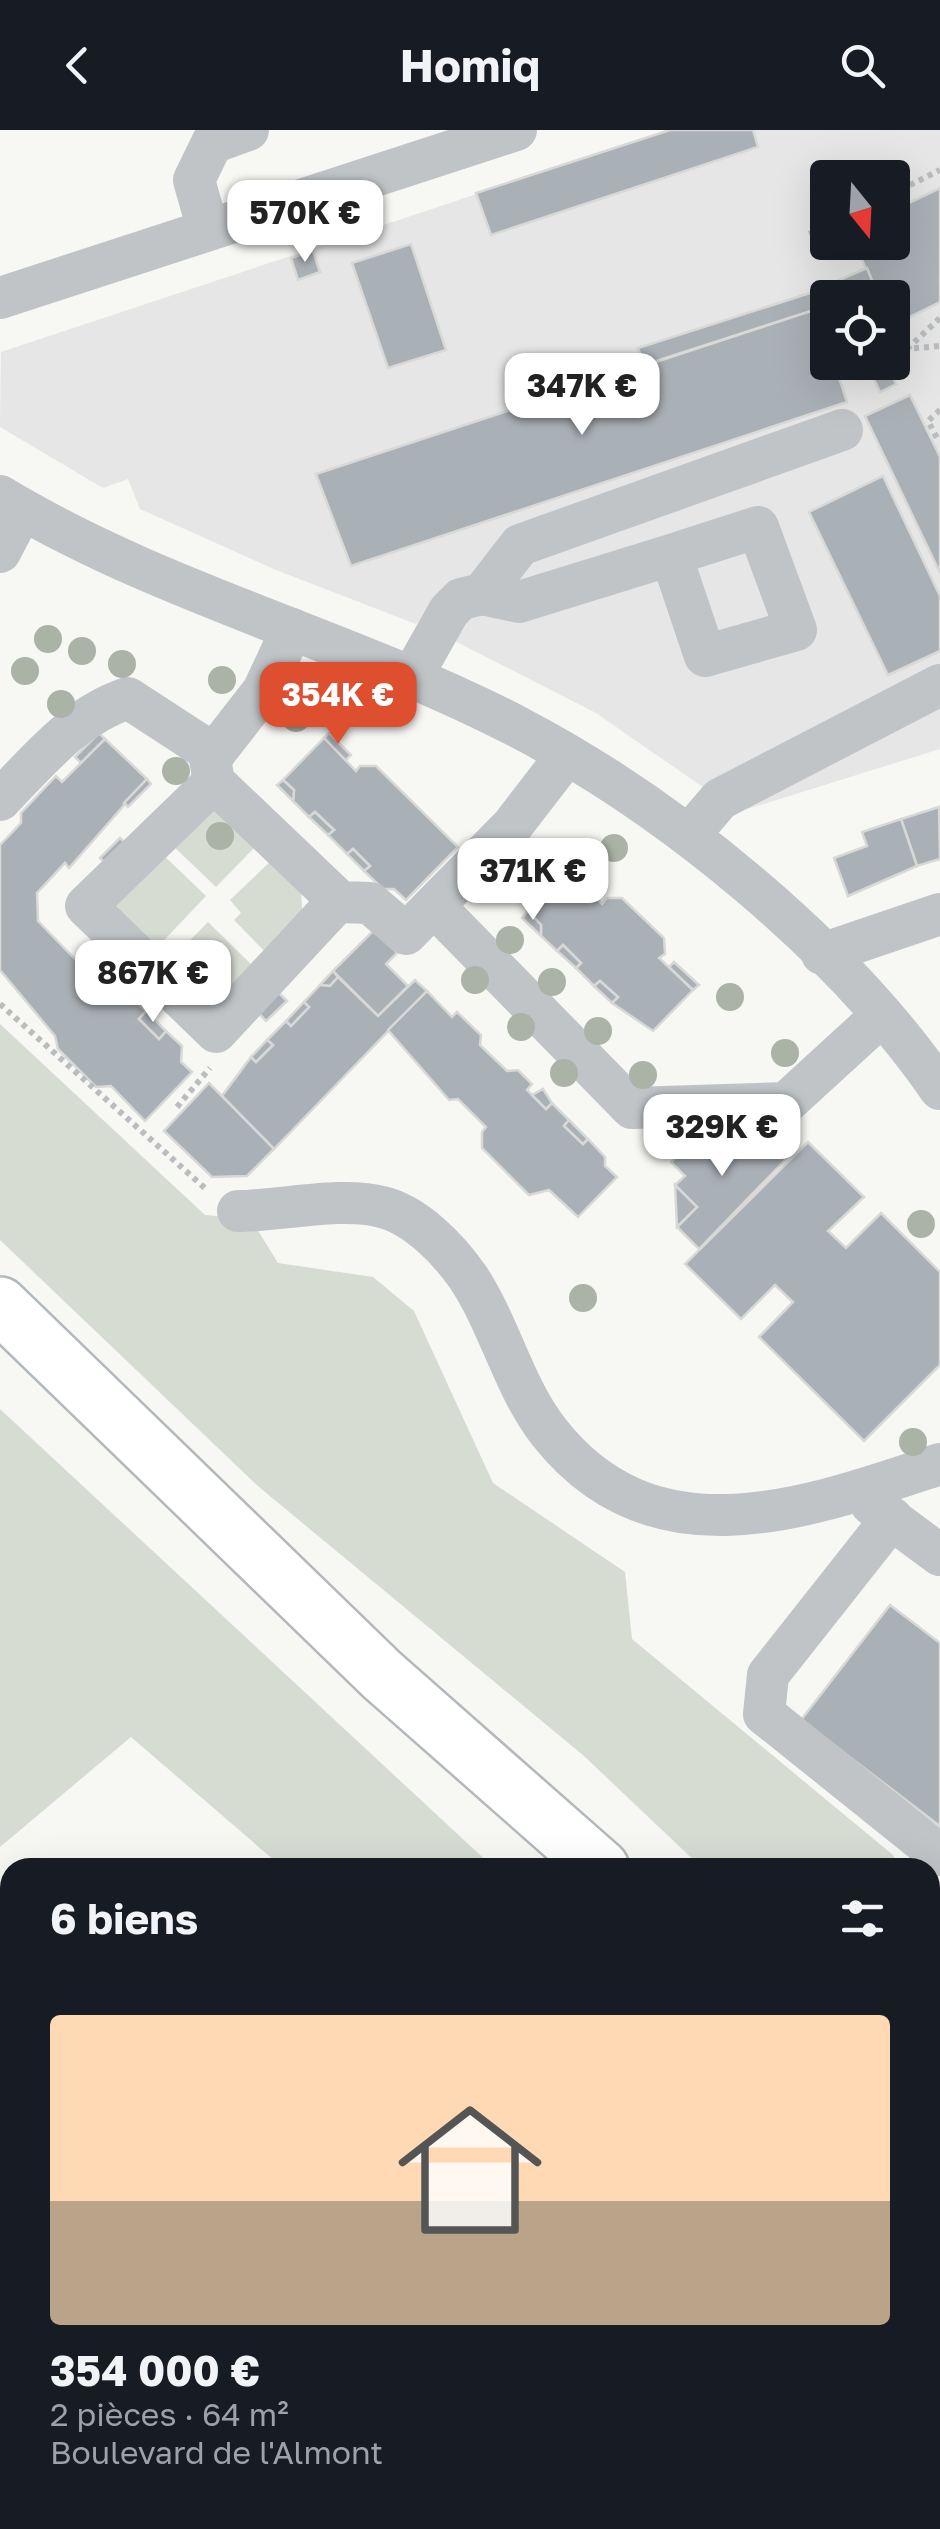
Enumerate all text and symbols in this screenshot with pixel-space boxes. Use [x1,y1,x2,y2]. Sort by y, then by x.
icon: back [50,38,105,93]
text: Homiq [400,38,540,92]
icon: search [835,38,890,93]
north arrow [810,160,910,260]
map controls [810,160,910,380]
pin: 570K € [224,180,386,265]
text: 570K € [249,193,361,231]
button: locate [810,280,910,380]
pin: 347K € [501,353,663,438]
text: 347K € [527,366,637,404]
pin: 354K € [257,662,419,747]
text: 354K € [282,675,394,713]
pin: 371K € [452,838,614,923]
text: 371K € [479,851,587,889]
pin: 867K € [72,940,234,1025]
text: 867K € [97,953,209,991]
pin: 329K € [641,1094,803,1179]
text: 329K € [665,1107,779,1145]
icon: filters [835,1891,890,1946]
text: 6 biens [50,1893,198,1943]
icon: home [380,2080,560,2260]
text: 354 000 € [50,2345,260,2395]
text: 2 pièces · 64 m² [50,2395,289,2433]
text: Boulevard de l'Almont [50,2433,383,2471]

